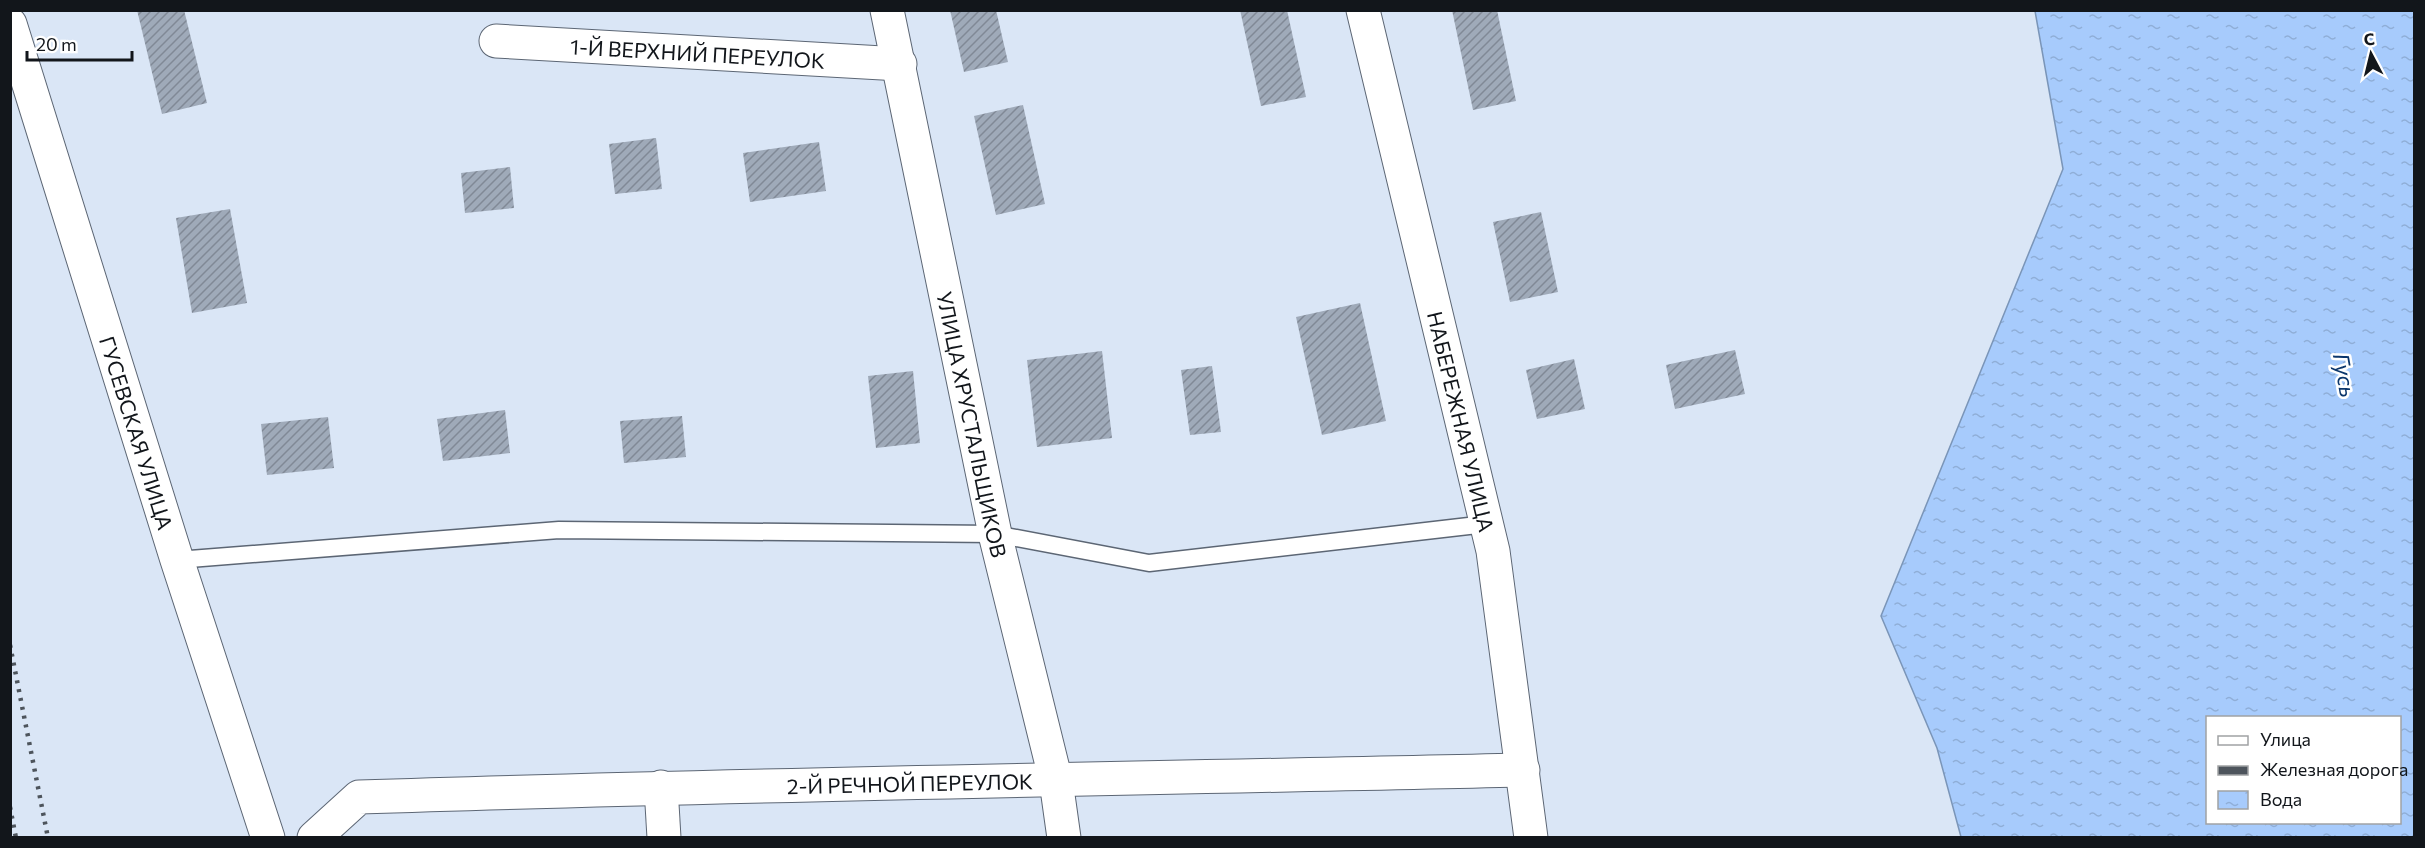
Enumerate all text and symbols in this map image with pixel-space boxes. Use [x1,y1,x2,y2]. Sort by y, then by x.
scale bar [27,24,132,62]
north arrow [2341,24,2401,84]
text: С [2363,29,2376,49]
text: 20 m [36,33,77,55]
street label: 1-Й ВЕРХНИЙ ПЕРЕУЛОК [570,33,826,72]
street label: УЛИЦА ХРУСТАЛЬЩИКОВ [933,289,1013,560]
street label: НАБЕРЕЖНАЯ УЛИЦА [1423,308,1500,534]
street label: ГУСЕВСКАЯ УЛИЦА [95,333,179,532]
water label: Гусь [2328,351,2362,399]
legend [2206,716,2401,824]
text: Улица [2260,728,2311,750]
text: Железная дорога [2260,758,2408,780]
street label: 2-Й РЕЧНОЙ ПЕРЕУЛОК [787,768,1033,798]
text: Вода [2260,788,2302,810]

